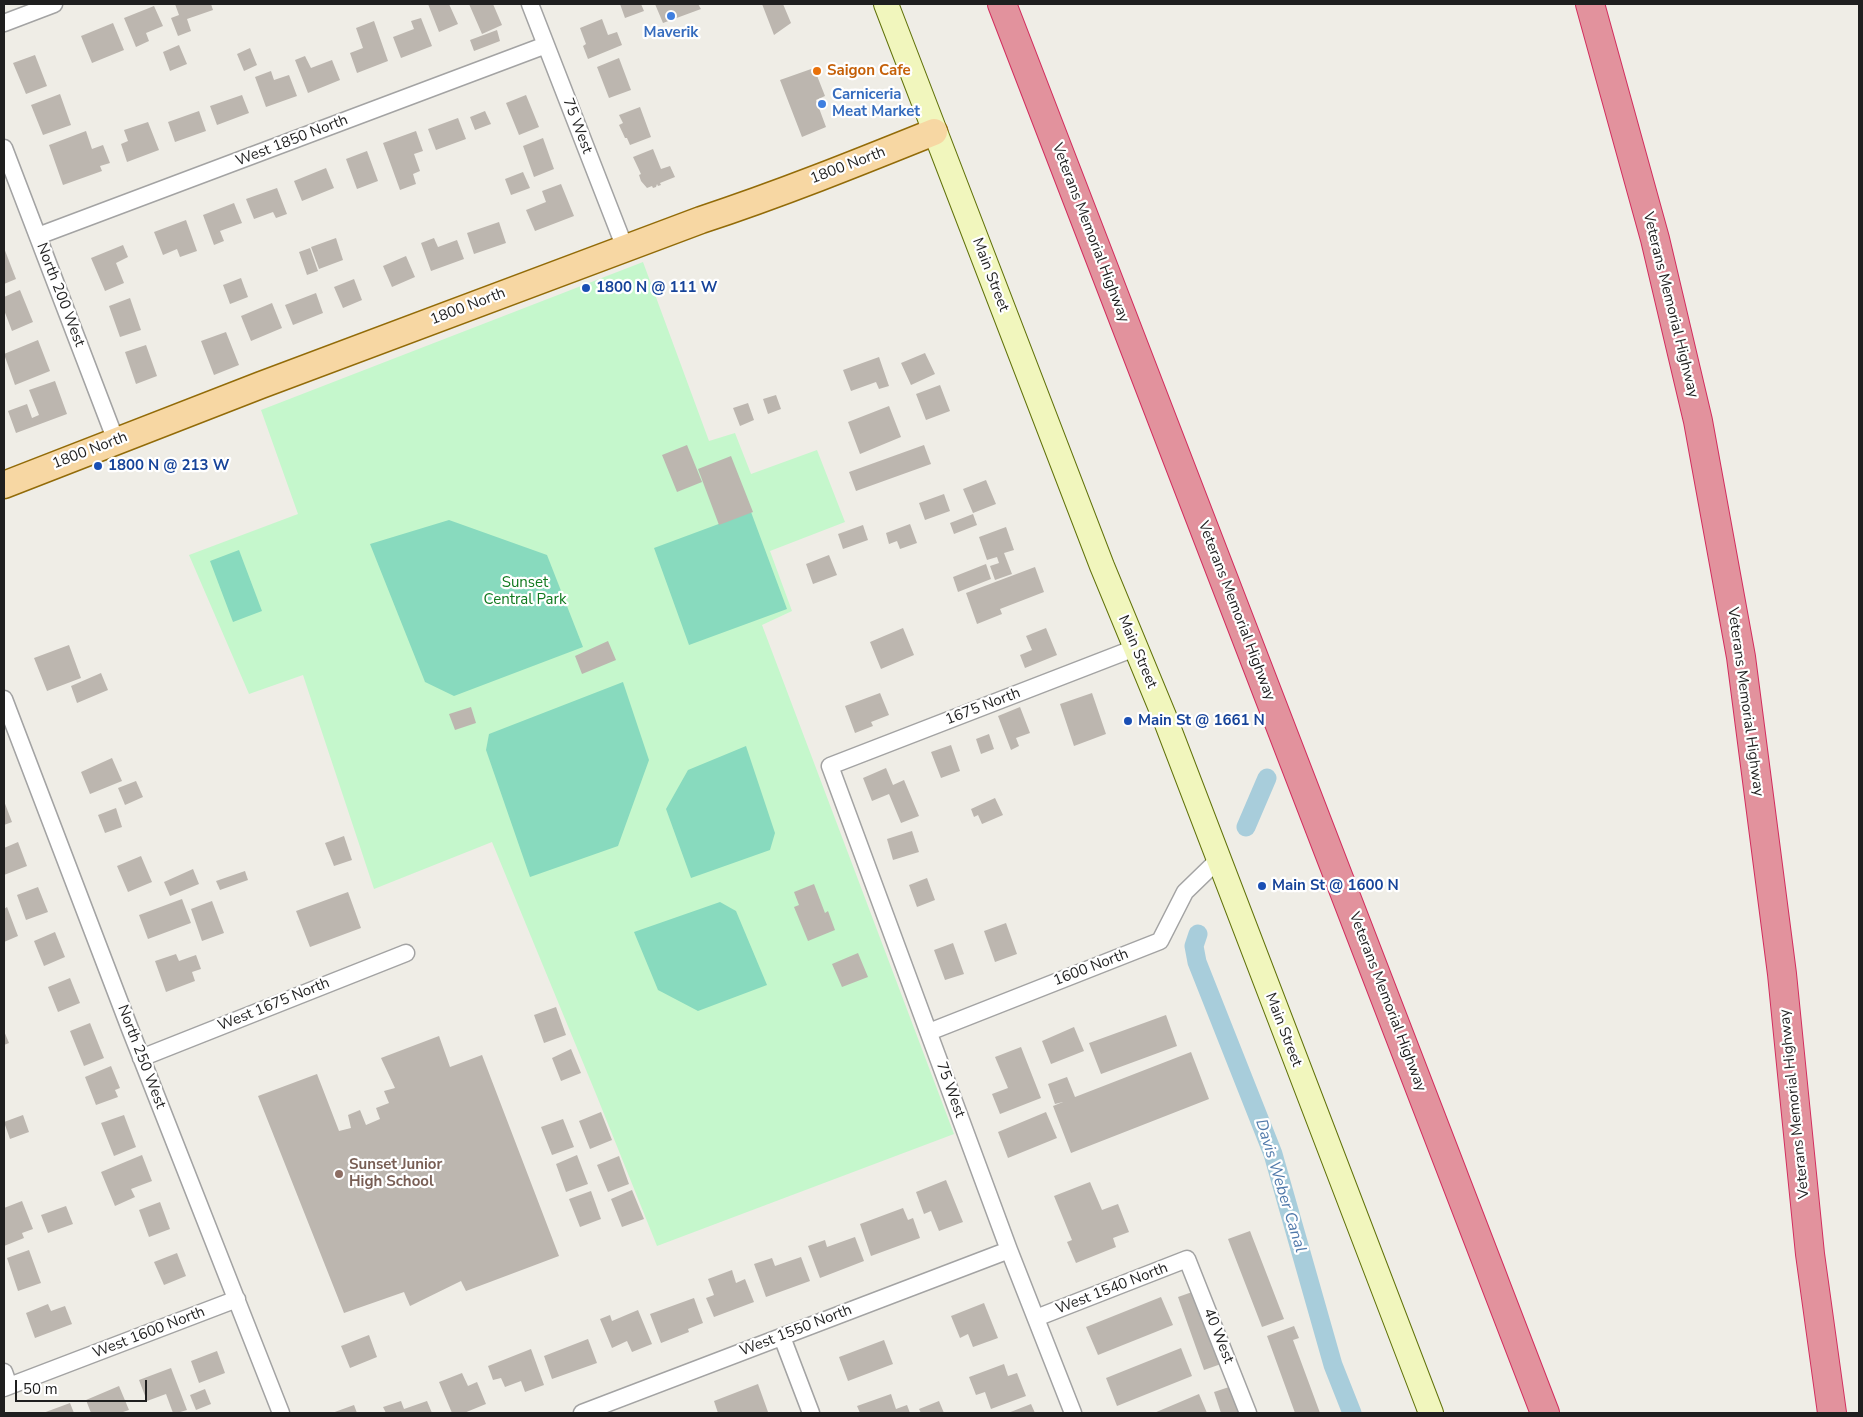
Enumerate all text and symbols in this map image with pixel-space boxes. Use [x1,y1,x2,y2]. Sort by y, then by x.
marker: Maverik [665,10,677,22]
place label: Maverik [644,24,698,42]
place label: Saigon Cafe [827,62,911,80]
marker: Saigon Cafe [811,65,823,77]
place label: Carniceria Meat Market [832,86,920,121]
street label: 75 West [558,96,596,156]
marker: Carniceria Meat Market [816,98,828,110]
street label: West 1850 North [233,111,351,171]
street label: Veterans Memorial Highway [1047,141,1133,325]
street label: 1800 North [808,143,888,189]
street label: Veterans Memorial Highway [1638,210,1702,400]
street label: Main Street [968,236,1012,314]
street label: North 200 West [32,241,88,349]
place label: 1800 N @ 111 W [596,279,717,297]
marker: 1800 N @ 111 W [580,282,592,294]
street label: 1800 North [428,284,508,330]
street label: 1800 North [50,428,130,474]
place label: 1800 N @ 213 W [108,457,229,475]
marker: 1800 N @ 213 W [92,460,104,472]
street label: Veterans Memorial Highway [1193,519,1279,703]
park label: Sunset Central Park [484,574,566,609]
street label: Veterans Memorial Highway [1723,606,1767,798]
street label: Main Street [1114,613,1160,691]
street label: 1675 North [943,684,1023,730]
place label: Main St @ 1661 N [1138,712,1265,730]
marker: Main St @ 1661 N [1122,715,1134,727]
place label: Main St @ 1600 N [1272,877,1399,895]
marker: Main St @ 1600 N [1256,880,1268,892]
street label: Veterans Memorial Highway [1344,910,1430,1094]
street label: 1600 North [1051,945,1131,991]
street label: West 1675 North [216,974,332,1036]
street label: Main Street [1261,991,1305,1069]
street label: North 250 West [113,1003,169,1111]
street label: Veterans Memorial Highway [1776,1008,1814,1200]
street label: 75 West [932,1060,968,1120]
water label: Davis Weber Canal [1251,1117,1309,1255]
place label: Sunset Junior High School [349,1156,442,1191]
marker: Sunset Junior High School [333,1168,345,1180]
street label: West 1540 North [1053,1259,1171,1319]
street label: West 1550 North [737,1301,855,1361]
street label: West 1600 North [90,1303,208,1363]
street label: 40 West [1199,1306,1237,1366]
scale bar [18,1370,150,1402]
text: 50 m [23,1379,58,1399]

